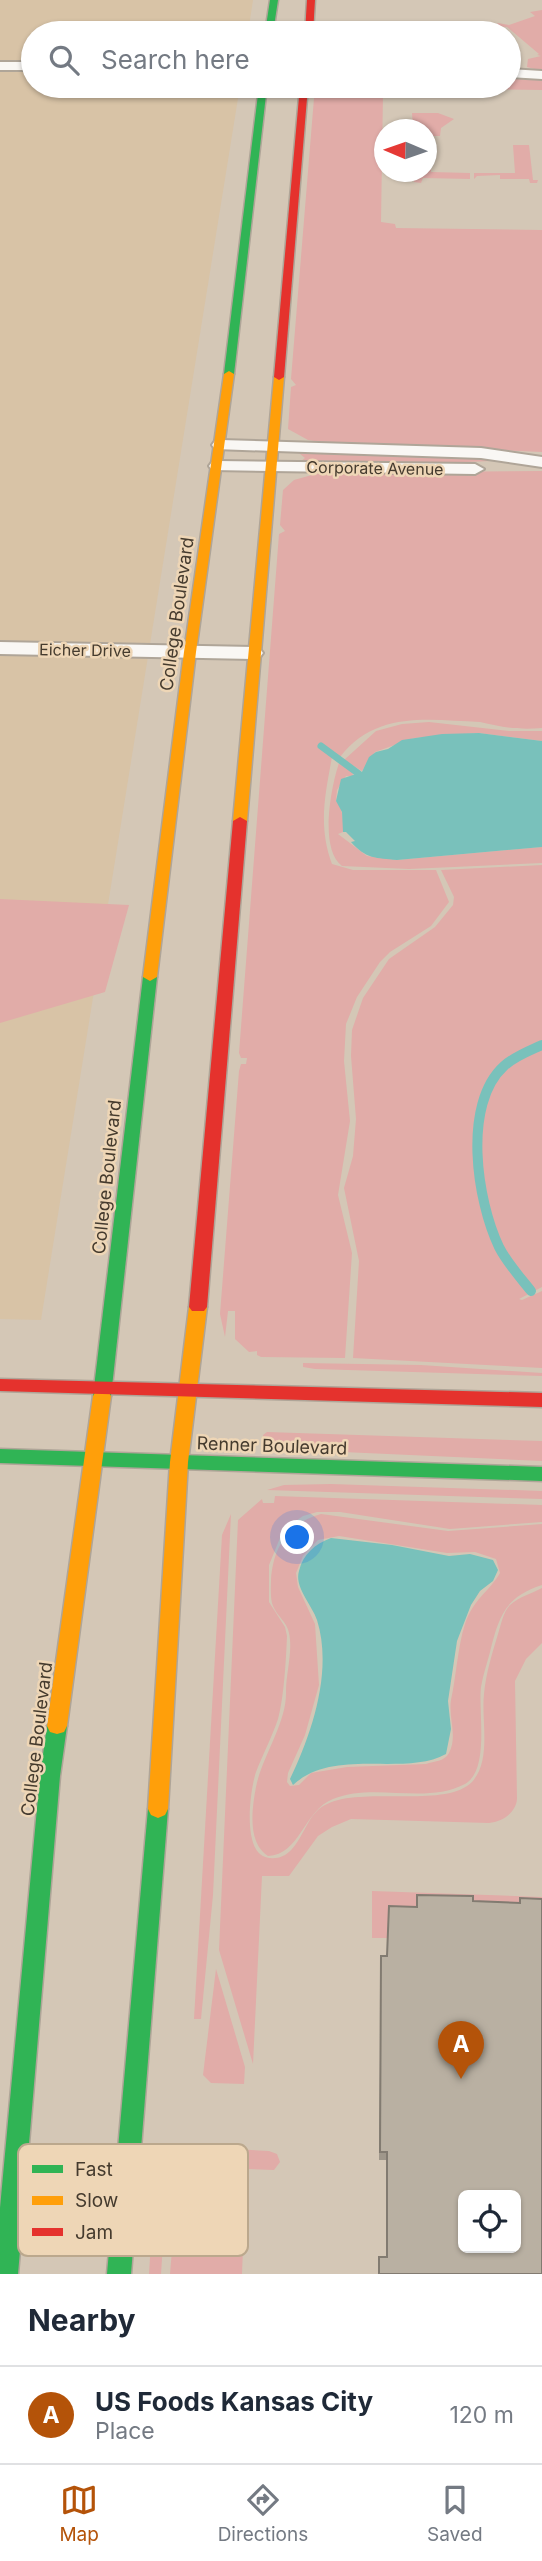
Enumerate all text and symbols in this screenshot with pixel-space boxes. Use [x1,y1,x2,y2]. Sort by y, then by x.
search box [21,21,521,98]
icon: search [45,41,83,79]
text: Search here [101,44,250,75]
north arrow [374,119,437,182]
street label: Corporate Avenue [306,457,444,479]
street label: College Boulevard [155,536,198,692]
street label: Eicher Drive [39,639,131,661]
street label: College Boulevard [88,1099,125,1255]
street label: Renner Boulevard [196,1432,348,1459]
your location [280,1520,314,1554]
street label: College Boulevard [17,1661,56,1817]
pin: A [438,2021,484,2079]
legend [18,2144,248,2256]
text: Fast [75,2158,113,2181]
text: Slow [75,2189,118,2212]
map controls [458,2190,521,2253]
button: locate [458,2190,521,2253]
text: Jam [75,2221,113,2244]
text: Nearby [28,2302,136,2338]
text: US Foods Kansas City [95,2386,373,2417]
text: A [42,2401,60,2429]
text: 120 m [449,2401,514,2429]
text: Place [95,2417,155,2445]
tab: Map [59,2481,99,2546]
tab: Directions [218,2481,308,2546]
tab: Saved [427,2481,483,2546]

